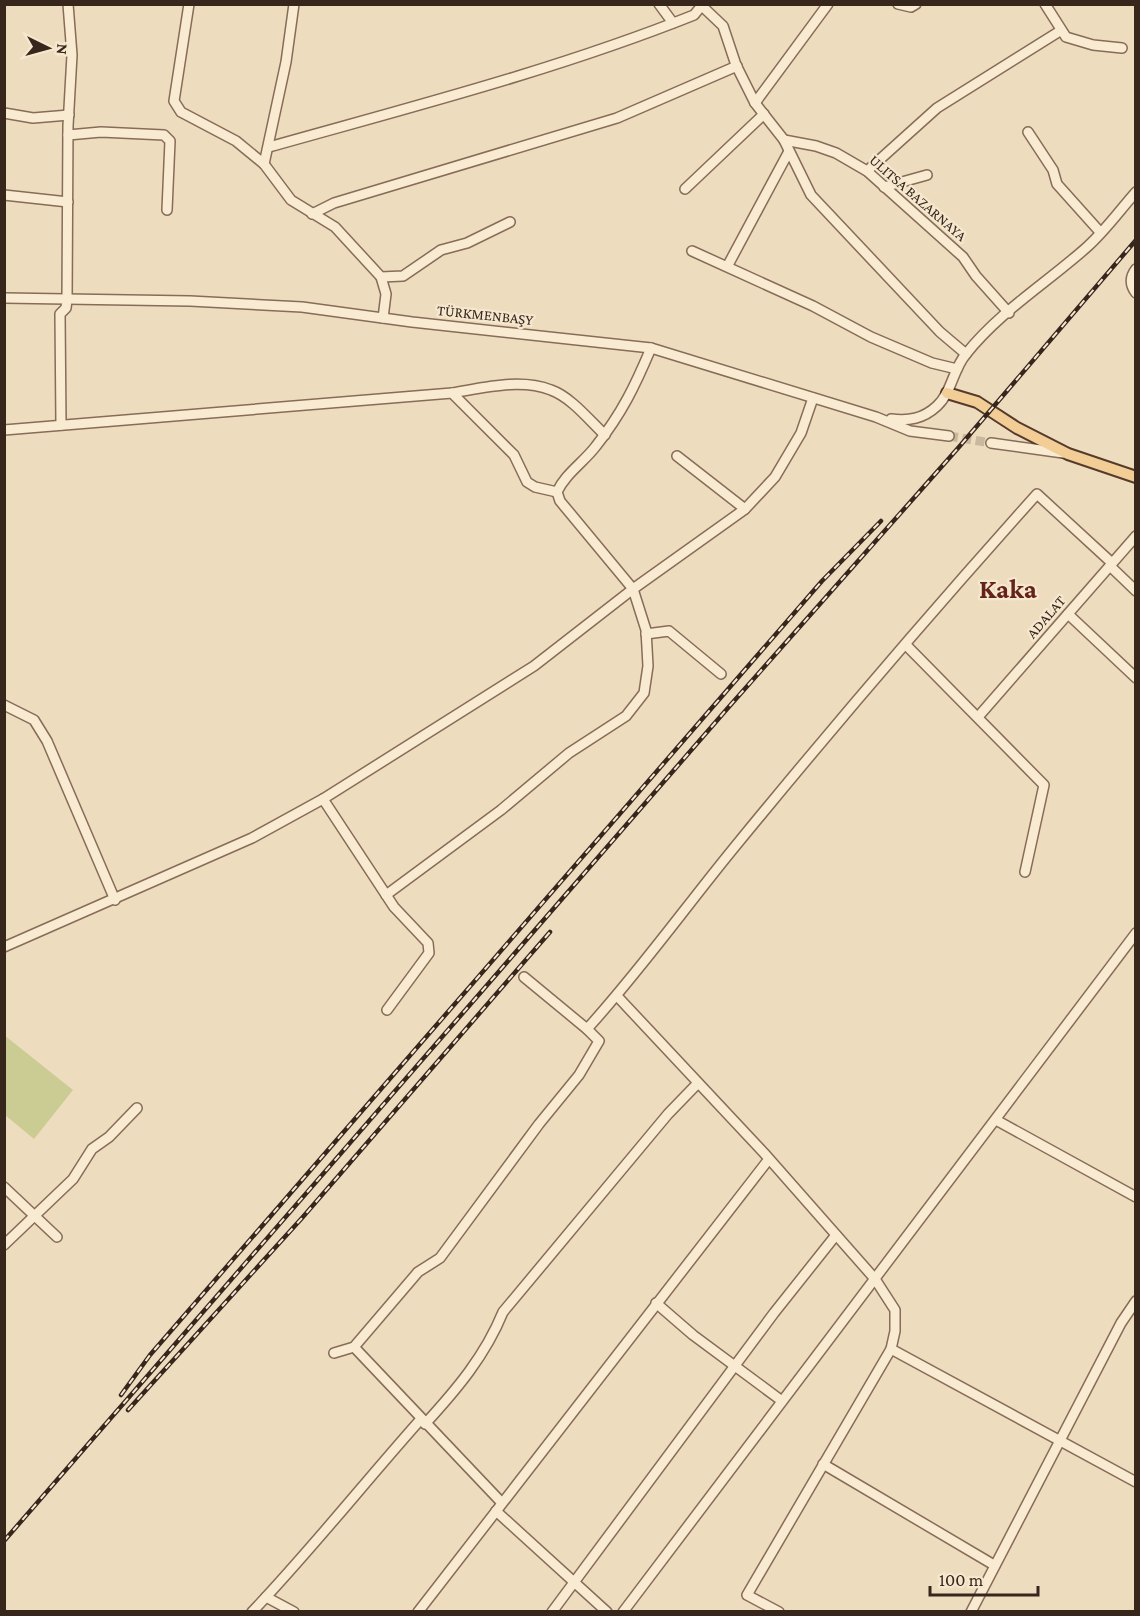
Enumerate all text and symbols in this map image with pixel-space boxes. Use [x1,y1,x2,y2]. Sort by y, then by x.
north arrow [18,18,78,78]
text: N [53,43,71,56]
street label: ULITSA BAZARNAYA [866,152,970,245]
street label: TÜRKMENBAŞY [436,302,534,329]
district label: Kaka [979,574,1037,604]
street label: ADALAT [1023,593,1069,641]
scale bar [930,1559,1038,1597]
text: 100 m [939,1570,984,1590]

